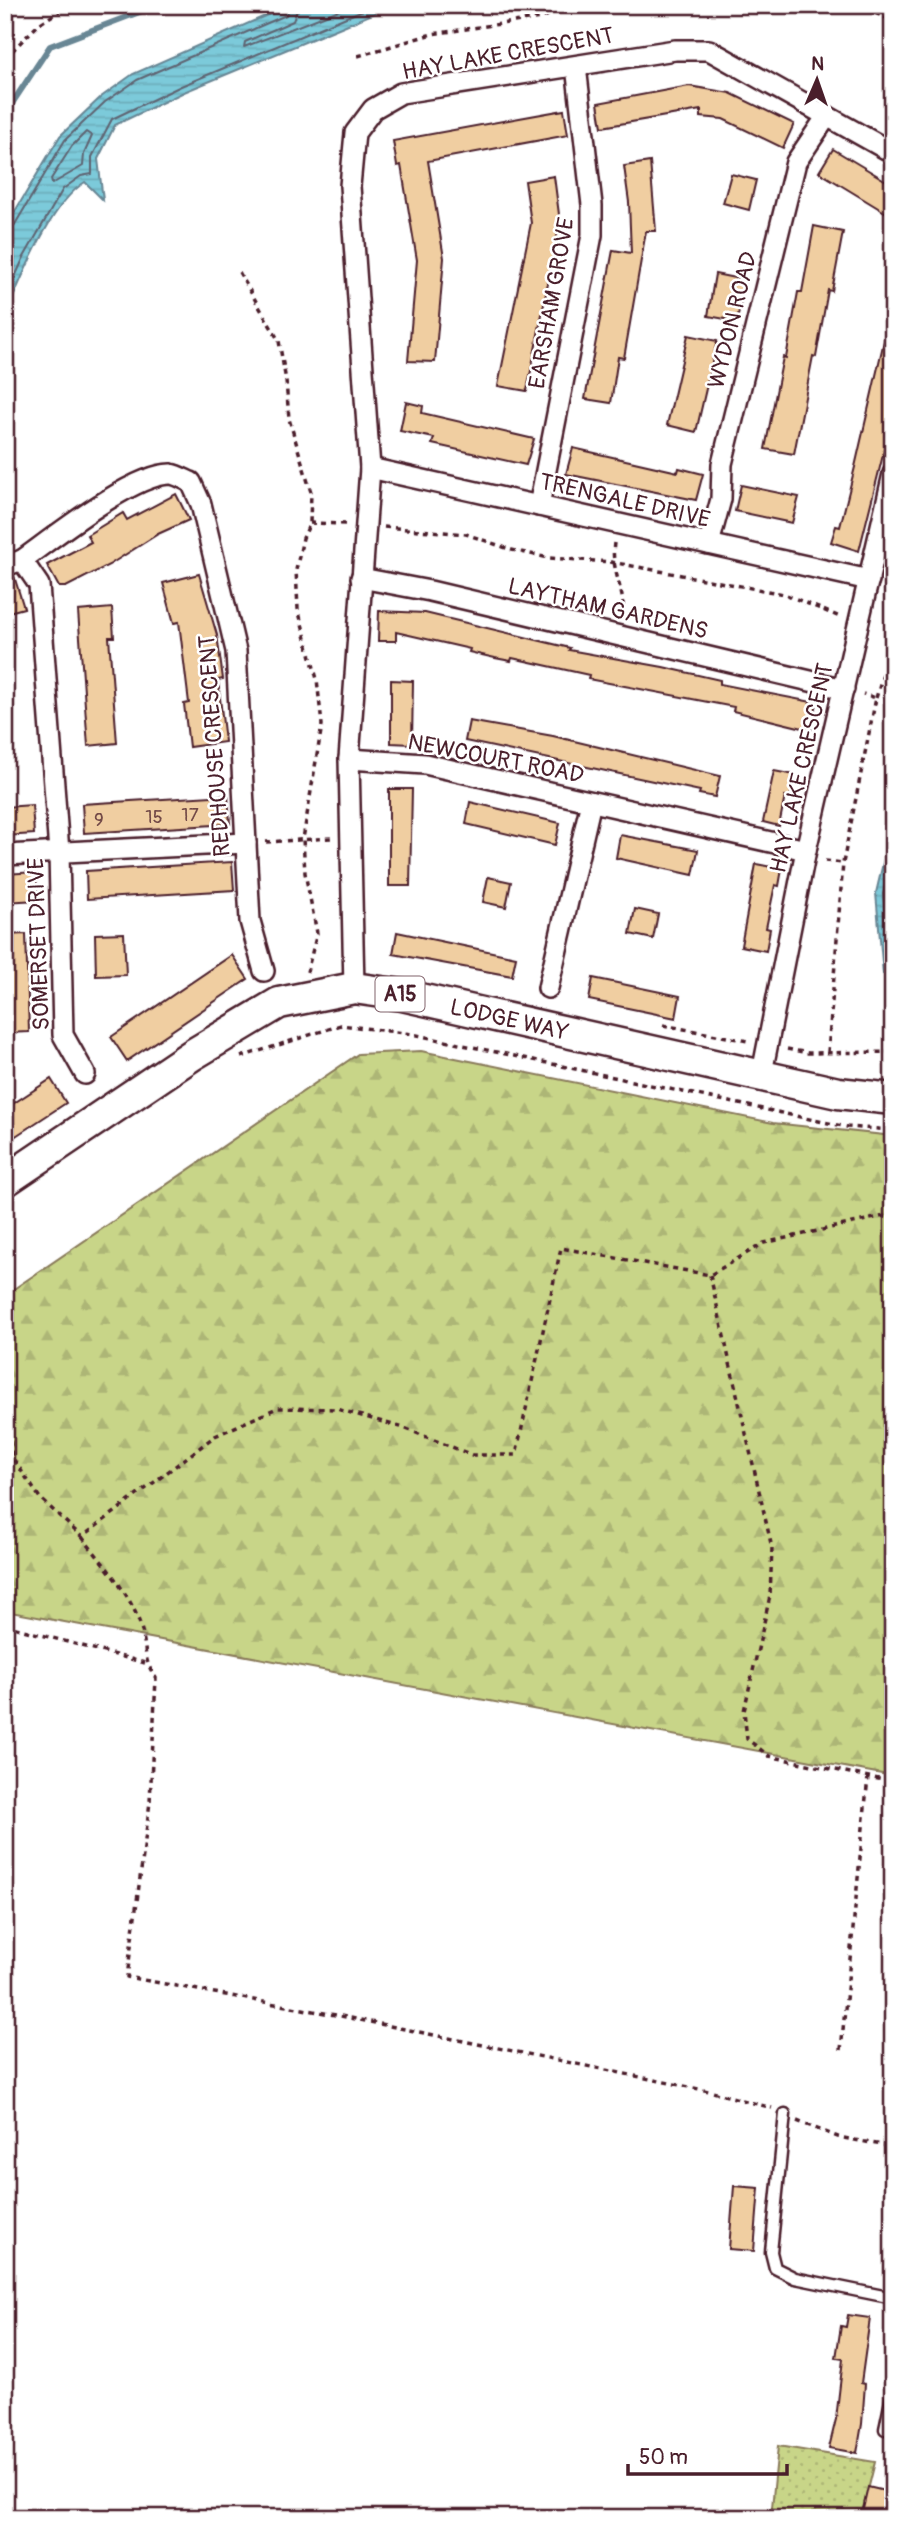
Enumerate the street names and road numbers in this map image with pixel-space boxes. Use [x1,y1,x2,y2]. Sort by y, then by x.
street label: HAY LAKE CRESCENT [400,21,616,86]
street label: EARSHAM GROVE [522,215,581,391]
street label: WYDON ROAD [702,249,763,391]
street label: TRENGALE DRIVE [537,467,713,534]
street label: LAYTHAM GARDENS [505,571,711,646]
street label: REDHOUSE CRESCENT [192,634,237,858]
street label: HAY LAKE CRESCENT [763,660,840,876]
street label: NEWCOURT ROAD [405,727,586,790]
street label: SOMERSET DRIVE [21,857,56,1031]
road number: A15 [376,976,424,1012]
street label: LODGE WAY [447,992,571,1047]

